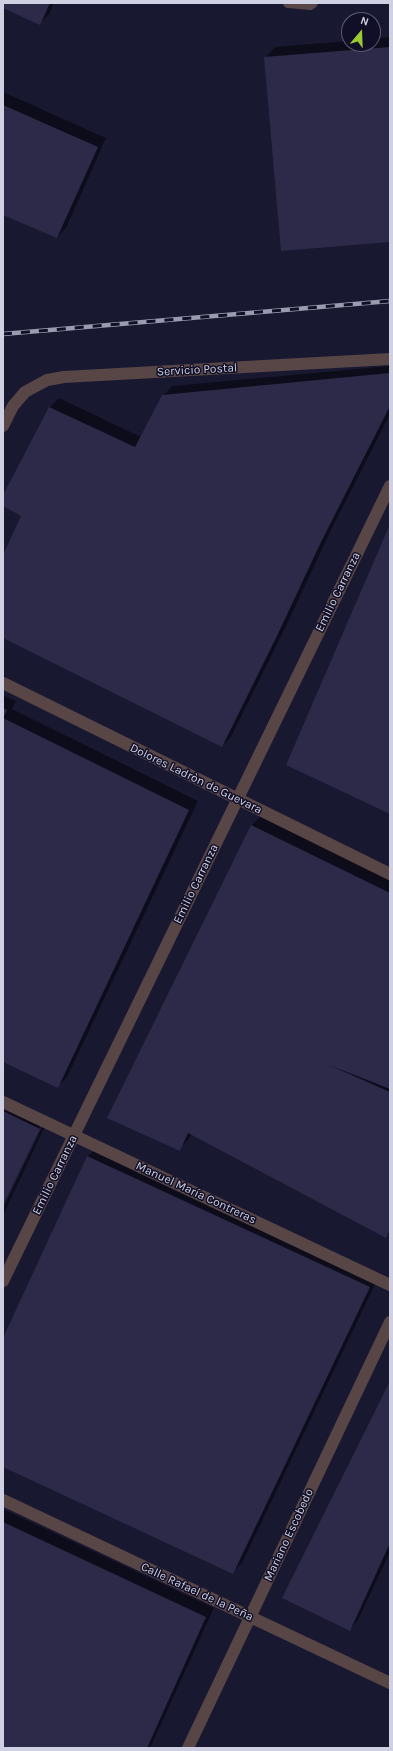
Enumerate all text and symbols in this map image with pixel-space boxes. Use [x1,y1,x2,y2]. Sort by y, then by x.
north arrow [341,12,381,52]
text: N [359,14,371,29]
street label: Servicio Postal [156,361,238,379]
street label: Emilio Carranza [313,550,363,634]
street label: Dolores Ladròn de Guevara [128,741,264,817]
street label: Emilio Carranza [171,842,221,926]
street label: Emilio Carranza [30,1133,80,1217]
street label: Manuel María Contreras [133,1159,259,1227]
street label: Mariano Escobedo [261,1486,317,1584]
street label: Calle Rafael de la Peña [139,1560,255,1624]

